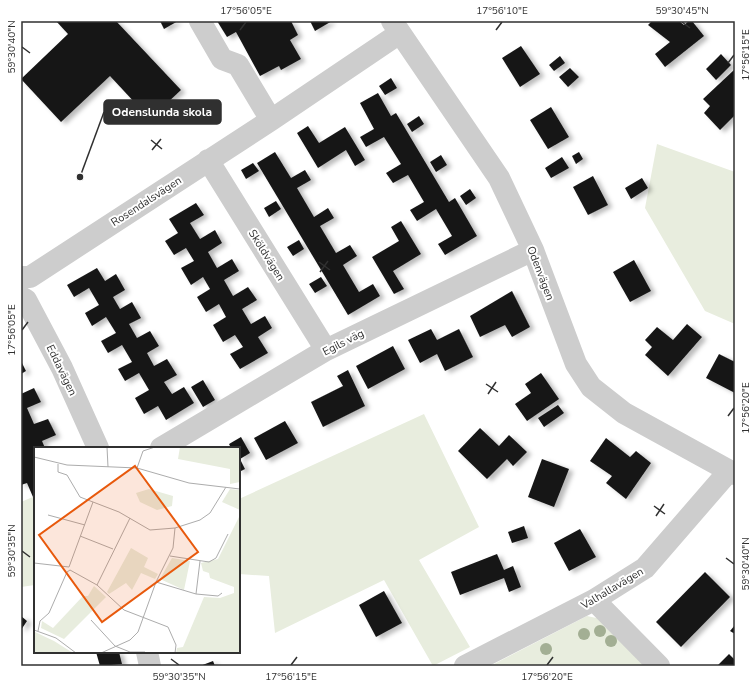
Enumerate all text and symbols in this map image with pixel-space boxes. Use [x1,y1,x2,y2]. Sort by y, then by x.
text: 17°56'05"E [220,4,272,18]
text: 17°56'10"E [476,4,528,18]
text: 59°30'45"N [655,4,709,18]
text: 59°30'40"N [5,20,19,74]
text: 17°56'15"E [739,29,753,81]
callout: Odenslunda skola [104,100,221,124]
text: Odenslunda skola [112,104,212,120]
street label: Rosendalsvägen [108,173,184,230]
street label: Sköldvägen [245,227,288,284]
street label: Odenvägen [523,244,558,302]
text: 17°56'05"E [5,304,19,356]
street label: Egils väg [320,326,366,359]
street label: Eddavägen [43,342,80,398]
text: 17°56'20"E [739,382,753,434]
inset map [34,447,240,653]
text: 59°30'35"N [5,524,19,578]
text: 59°30'40"N [739,537,753,591]
street label: Valhallavägen [577,564,646,613]
text: 59°30'35"N [152,670,206,684]
text: 17°56'15"E [265,670,317,684]
text: 17°56'20"E [521,670,573,684]

